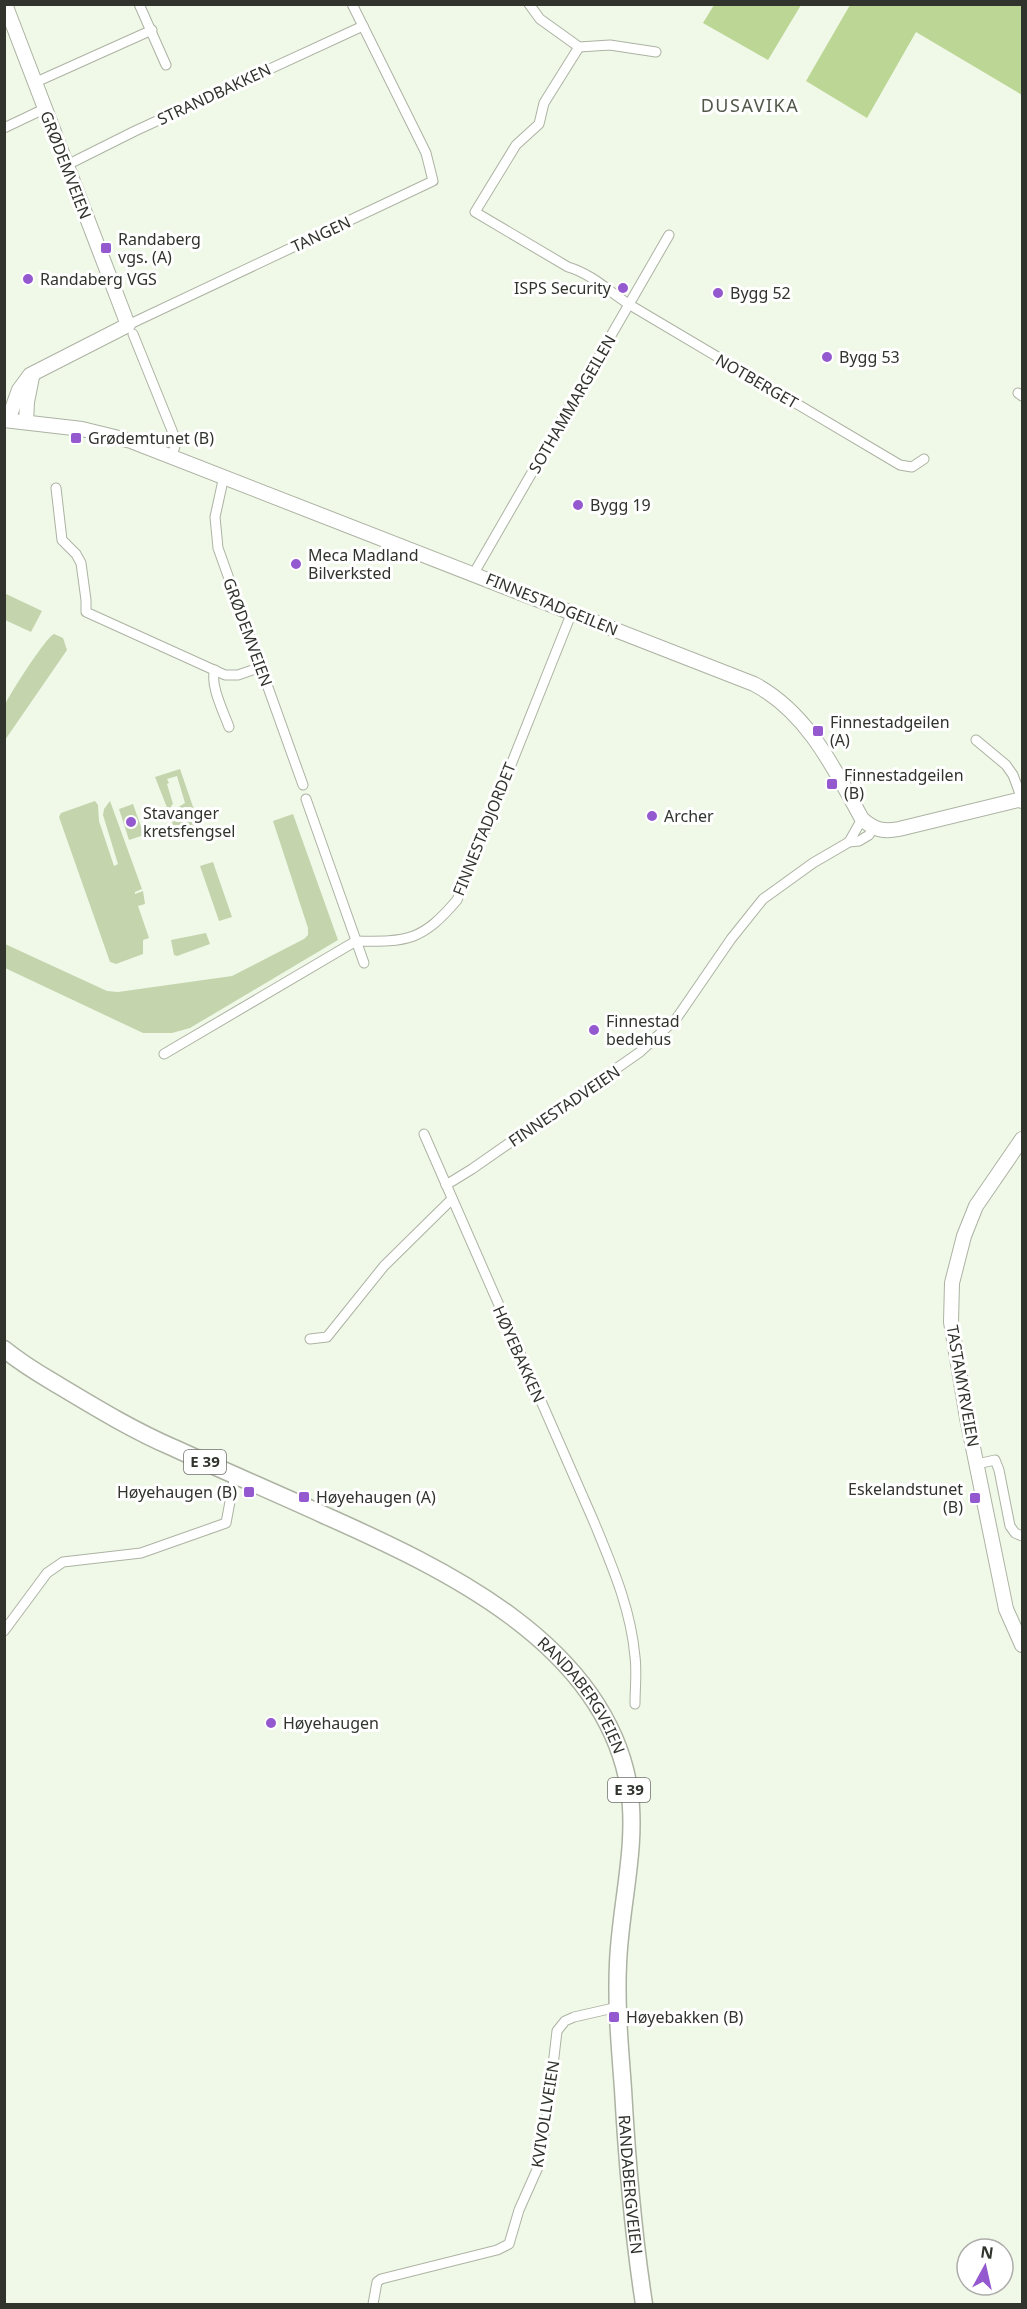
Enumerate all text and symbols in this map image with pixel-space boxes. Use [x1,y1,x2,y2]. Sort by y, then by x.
street label: STRANDBAKKEN [154,58,274,130]
district label: DUSAVIKA [701,93,799,117]
street label: GRØDEMVEIEN [35,108,97,222]
street label: TANGEN [288,211,354,257]
place label: Randaberg vgs. (A) [118,228,201,268]
marker: Randaberg vgs. (A) [99,241,113,255]
place label: Randaberg VGS [40,268,157,290]
marker: Randaberg VGS [21,272,35,286]
place label: ISPS Security [514,277,612,299]
marker: ISPS Security [616,281,630,295]
place label: Bygg 52 [730,282,791,304]
marker: Bygg 52 [711,286,725,300]
street label: SOTHAMMARGEILEN [523,331,621,477]
place label: Bygg 53 [839,346,900,368]
street label: NOTBERGET [712,349,802,414]
marker: Bygg 53 [820,350,834,364]
place label: Grødemtunet (B) [88,427,214,449]
marker: Grødemtunet (B) [69,431,83,445]
place label: Bygg 19 [590,494,651,516]
marker: Bygg 19 [571,498,585,512]
place label: Meca Madland Bilverksted [308,544,419,584]
marker: Meca Madland Bilverksted [289,557,303,571]
street label: FINNESTADGEILEN [483,567,621,641]
street label: GRØDEMVEIEN [218,575,278,689]
place label: Finnestadgeilen (A) [830,711,950,751]
marker: Finnestadgeilen (A) [811,724,825,738]
street label: FINNESTADJORDET [447,759,521,899]
place label: Finnestadgeilen (B) [844,764,964,804]
marker: Finnestadgeilen (B) [825,777,839,791]
place label: Stavanger kretsfengsel [143,802,235,842]
place label: Archer [664,805,714,827]
marker: Archer [645,809,659,823]
marker: Stavanger kretsfengsel [124,815,138,829]
place label: Finnestad bedehus [606,1010,680,1050]
marker: Finnestad bedehus [587,1023,601,1037]
street label: FINNESTADVEIEN [504,1060,624,1152]
street label: HØYEBAKKEN [488,1302,550,1406]
street label: TASTAMYRVEIEN [941,1323,985,1449]
road number: E 39 [184,1450,226,1474]
place label: Eskelandstunet (B) [848,1478,963,1518]
place label: Høyehaugen (B) [117,1481,237,1503]
marker: Høyehaugen (B) [242,1485,256,1499]
place label: Høyehaugen (A) [316,1486,436,1508]
marker: Høyehaugen (A) [297,1490,311,1504]
marker: Eskelandstunet (B) [968,1491,982,1505]
street label: RANDABERGVEIEN [533,1632,630,1757]
place label: Høyehaugen [283,1712,379,1734]
marker: Høyehaugen [264,1716,278,1730]
road number: E 39 [608,1778,650,1802]
place label: Høyebakken (B) [626,2006,744,2028]
marker: Høyebakken (B) [607,2010,621,2024]
street label: KVIVOLLVEIEN [526,2059,564,2169]
street label: RANDABERGVEIEN [614,2114,648,2255]
north arrow [955,2237,1015,2297]
text: N [979,2240,995,2264]

